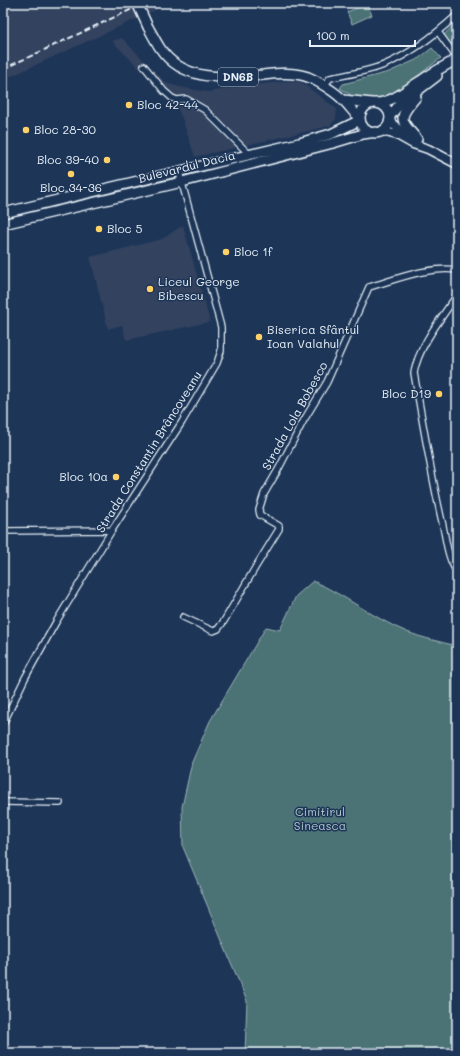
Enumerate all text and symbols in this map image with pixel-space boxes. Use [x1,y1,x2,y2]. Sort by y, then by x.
scale bar [310,22,415,48]
text: 100 m [316,27,350,43]
road number: DN6B [218,68,258,86]
place label: Bloc 42-44 [137,96,198,112]
marker: Bloc 42-44 [124,100,134,110]
place label: Bloc 28-30 [34,121,97,137]
marker: Bloc 28-30 [21,125,31,135]
street label: Bulevardul Dacia [137,146,237,186]
place label: Bloc 39-40 [37,151,100,167]
marker: Bloc 39-40 [102,155,112,165]
marker: Bloc 34-36 [66,169,76,179]
place label: Bloc 34-36 [40,179,102,195]
place label: Bloc 5 [107,220,142,236]
marker: Bloc 5 [94,224,104,234]
place label: Bloc 1f [234,243,273,259]
marker: Bloc 1f [221,247,231,257]
place label: Liceul George Bibescu [158,273,240,303]
marker: Liceul George Bibescu [145,284,155,294]
place label: Biserica Sfântul Ioan Valahul [267,321,359,351]
marker: Biserica Sfântul Ioan Valahul [254,332,264,342]
street label: Strada Lola Bobesco [258,358,331,473]
street label: Strada Constantin Brâncoveanu [92,368,205,535]
place label: Bloc D19 [382,385,431,401]
marker: Bloc D19 [434,389,444,399]
place label: Bloc 10a [59,468,108,484]
marker: Bloc 10a [111,472,121,482]
park label: Cimitirul Sineasca [294,803,346,833]

